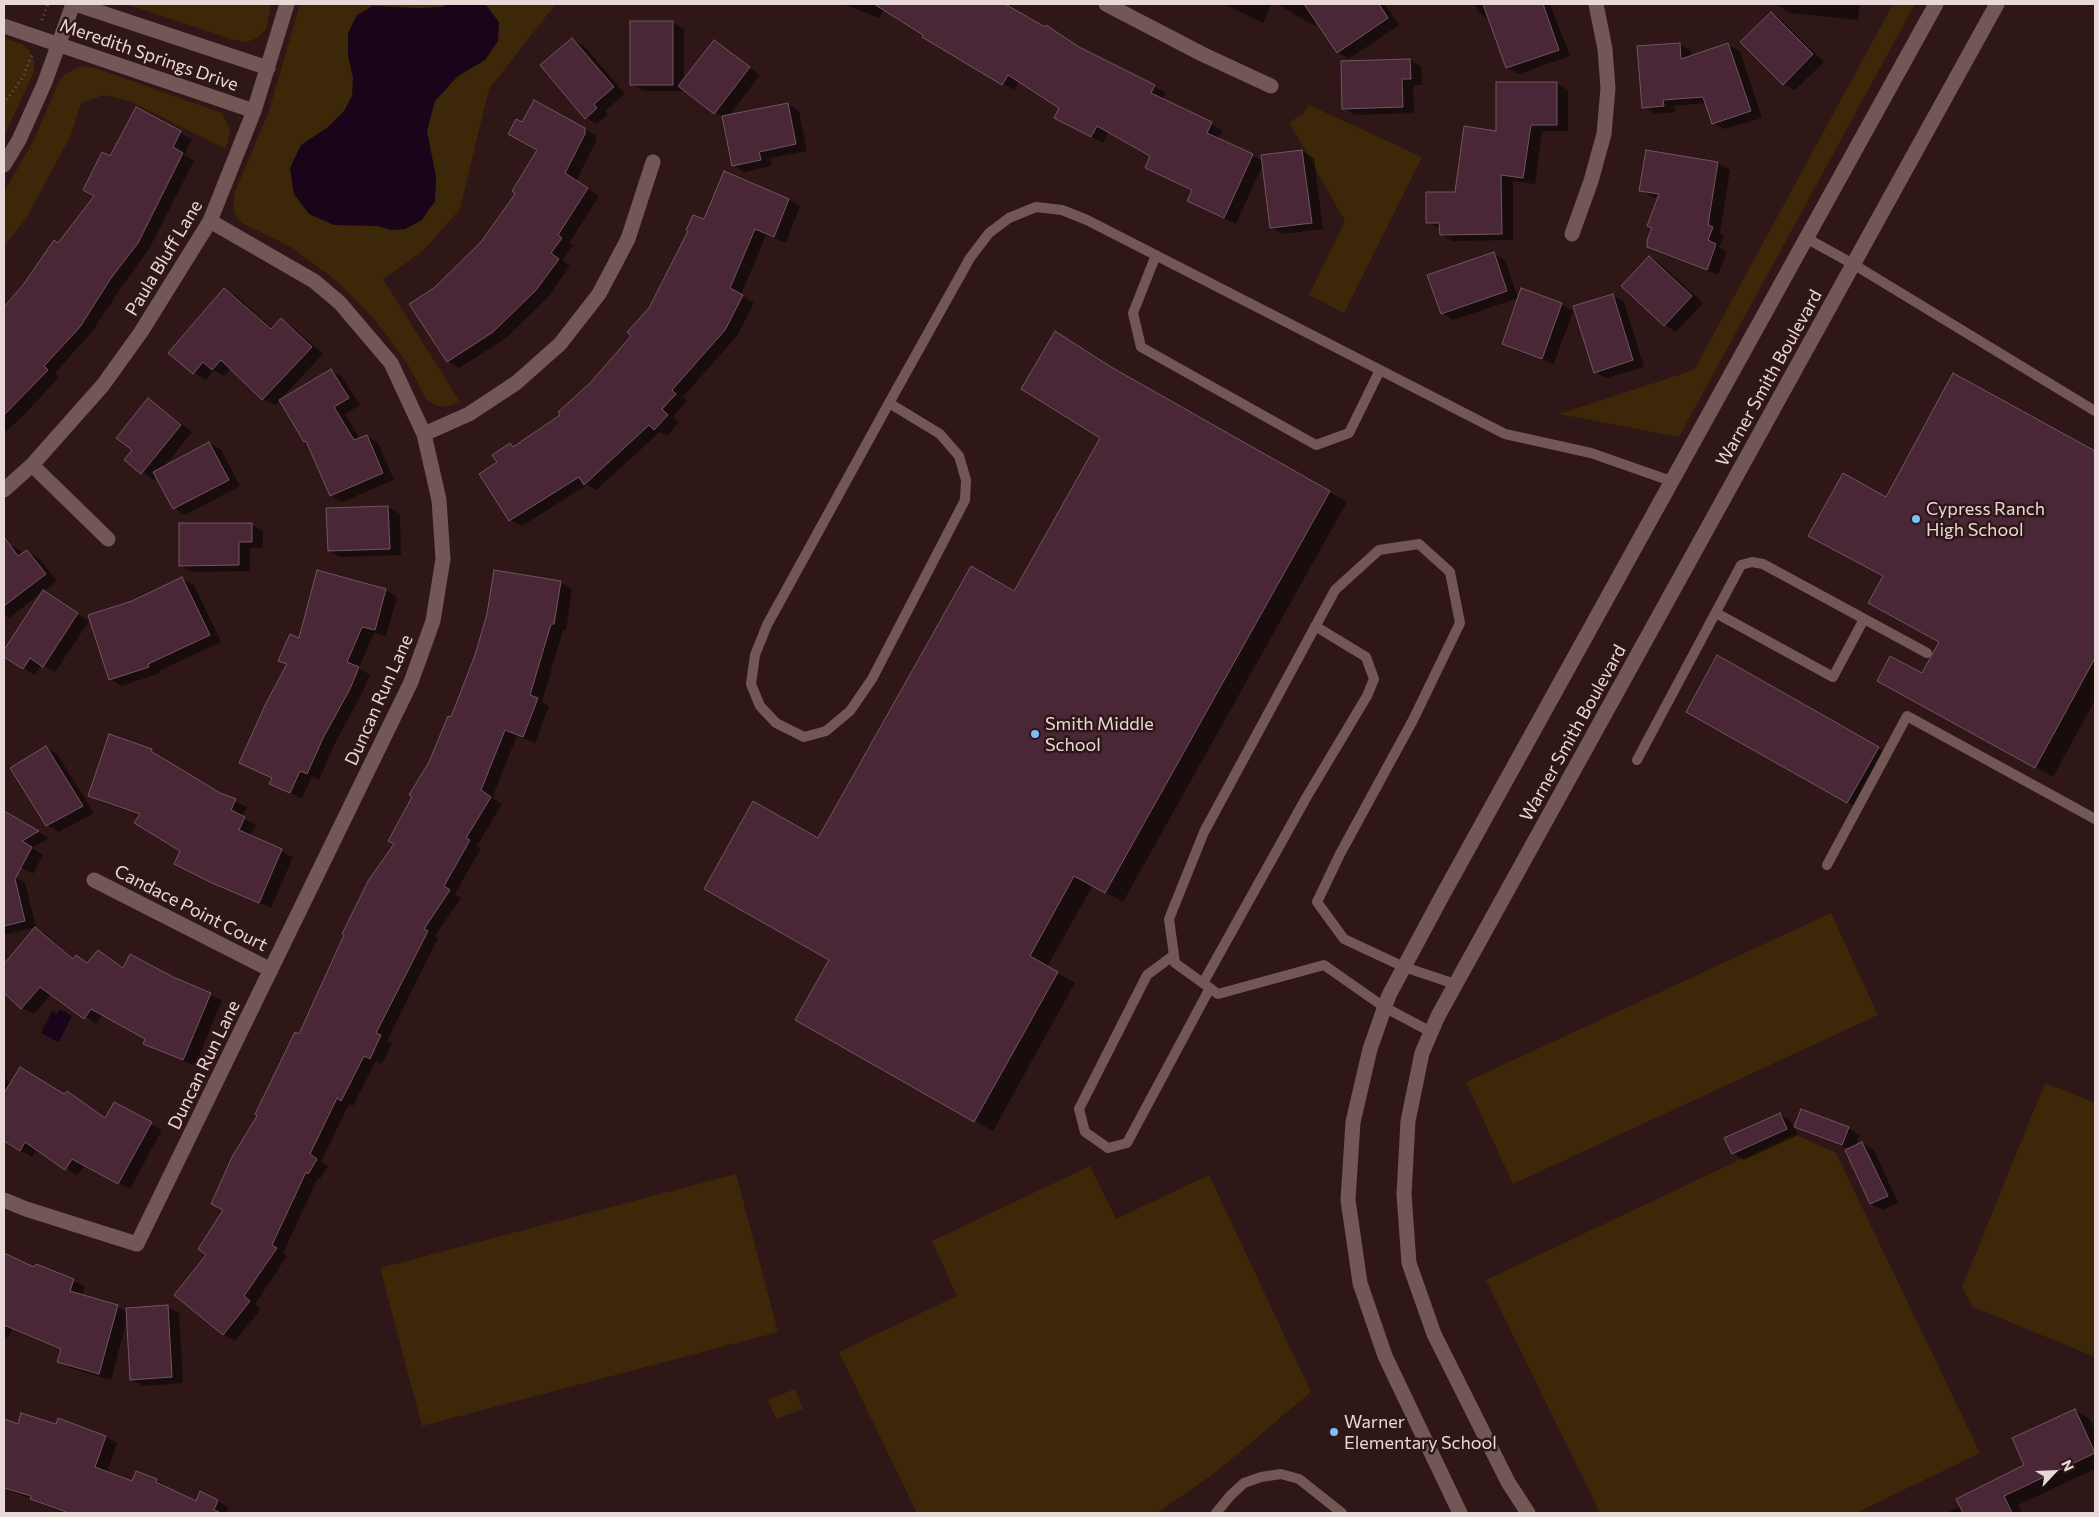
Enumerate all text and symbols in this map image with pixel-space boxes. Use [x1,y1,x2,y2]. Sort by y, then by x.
street label: Meredith Springs Drive [57,14,241,96]
street label: Paula Bluff Lane [121,196,207,320]
street label: Warner Smith Boulevard [1711,286,1827,470]
place label: Cypress Ranch High School [1926,498,2045,540]
marker: Cypress Ranch High School [1910,513,1922,525]
street label: Duncan Run Lane [340,631,418,769]
street label: Warner Smith Boulevard [1515,641,1631,825]
place label: Smith Middle School [1045,713,1154,756]
marker: Smith Middle School [1029,728,1041,740]
street label: Candace Point Court [111,860,271,956]
street label: Duncan Run Lane [163,997,245,1133]
place label: Warner Elementary School [1344,1411,1497,1454]
marker: Warner Elementary School [1328,1426,1340,1438]
north arrow [2029,1447,2079,1497]
text: N [2058,1457,2078,1474]

